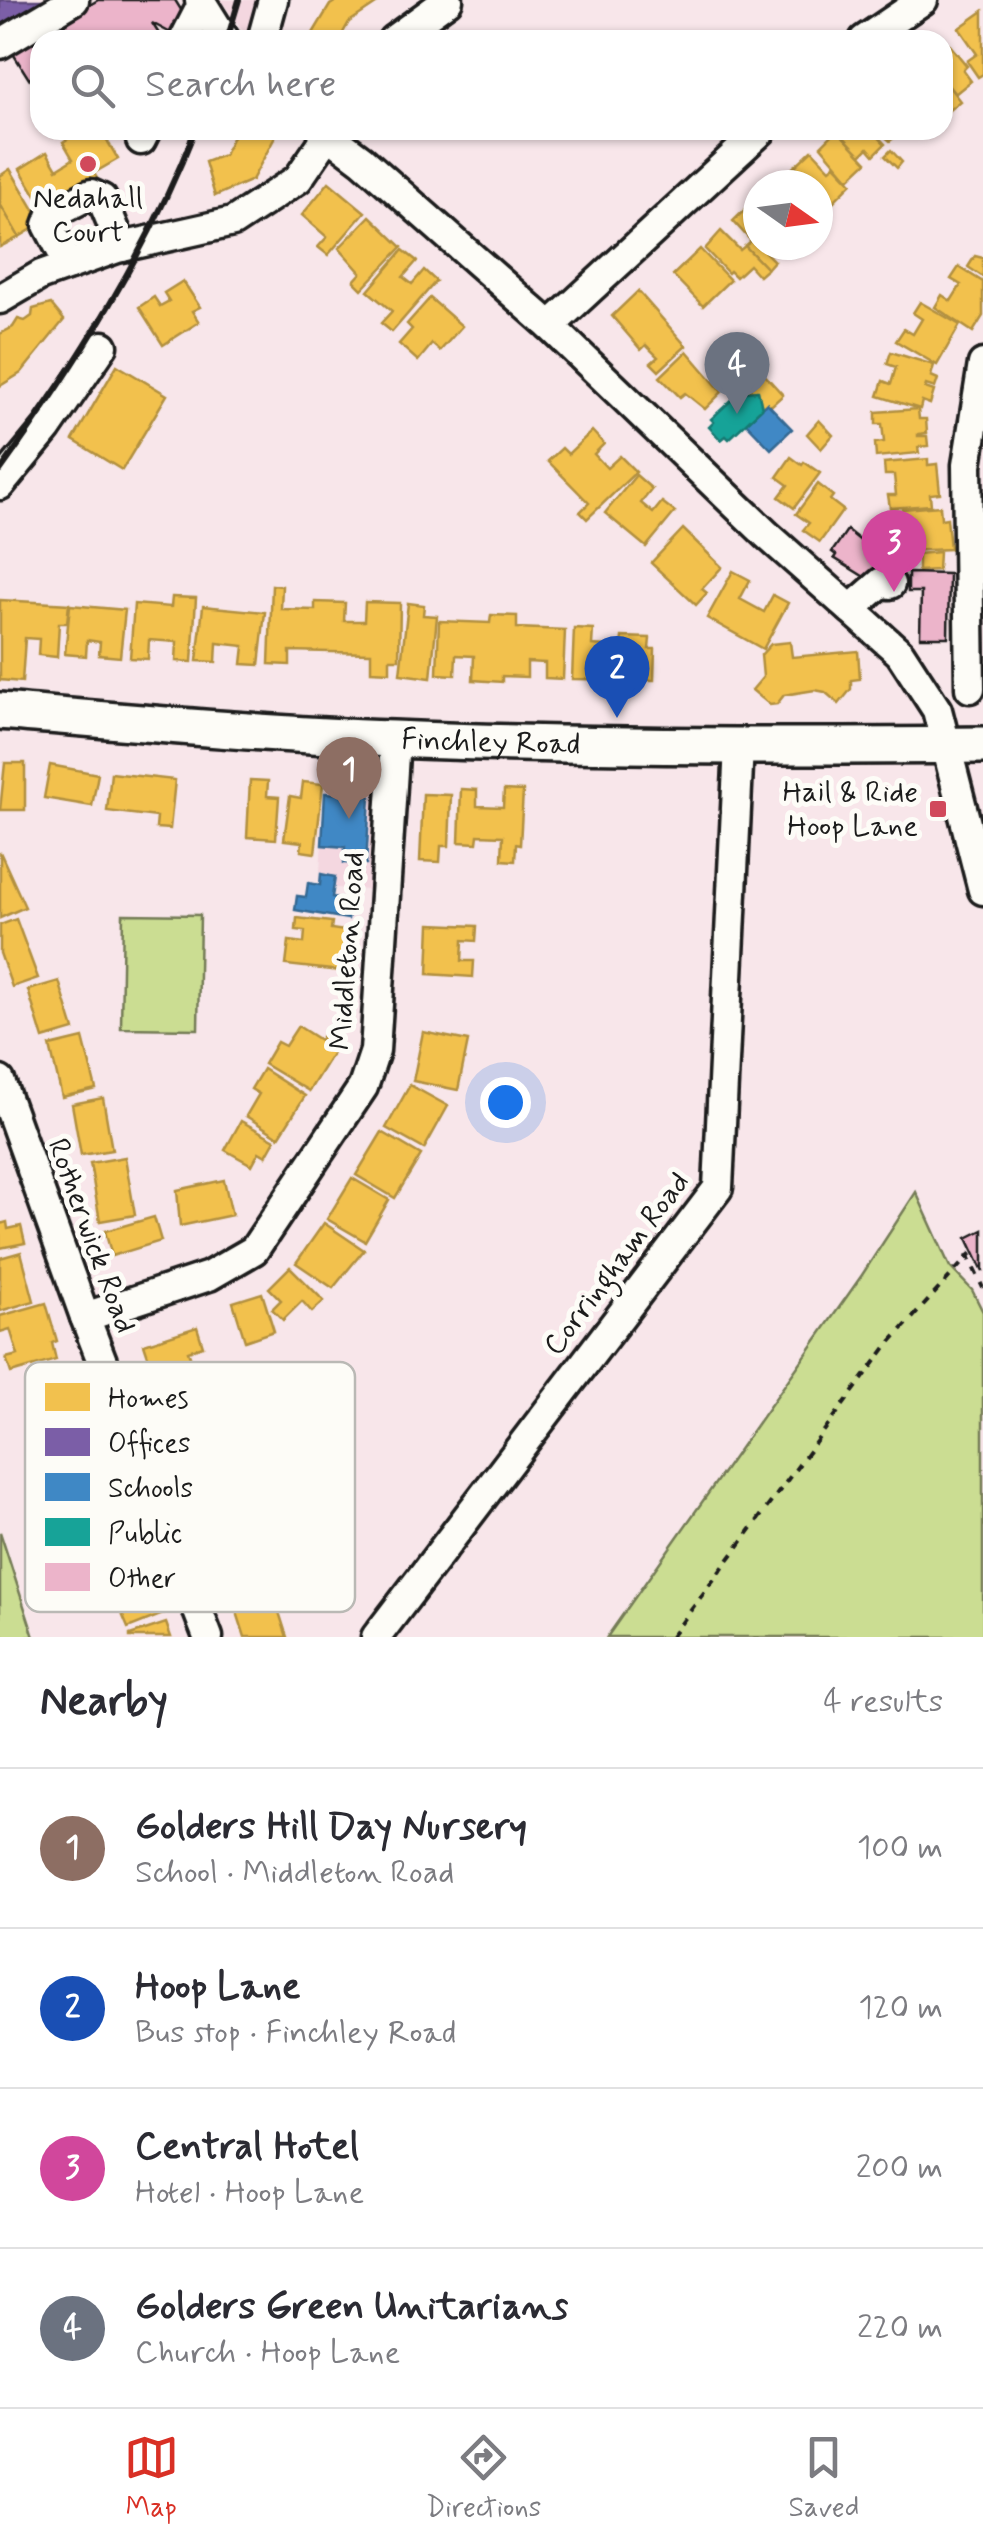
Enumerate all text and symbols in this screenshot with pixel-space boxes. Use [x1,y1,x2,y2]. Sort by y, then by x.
search box [30,30,953,140]
icon: search [65,58,120,113]
text: Search here [145,61,336,110]
marker: Nedahall Court [77,153,99,175]
north arrow [743,170,833,260]
place label: Nedahall Court [33,179,143,252]
pin: 4 [704,332,770,414]
pin: 3 [862,510,926,592]
pin: 2 [584,636,650,718]
street label: Finchley Road [401,720,581,764]
pin: 1 [316,736,382,819]
place label: Hail & Ride Hoop Lane [782,773,918,846]
marker: Hail & Ride Hoop Lane [927,798,949,820]
street label: Middleton Road [322,851,374,1051]
your location [480,1077,531,1128]
street label: Rotherwick Road [38,1133,144,1339]
street label: Corringham Road [535,1164,701,1365]
legend [25,1362,355,1612]
text: Homes [108,1381,189,1418]
text: Offices [108,1426,190,1463]
text: Schools [108,1471,193,1508]
text: Public [108,1516,182,1553]
text: Other [108,1561,176,1598]
text: Nearby [40,1675,168,1730]
text: 4 results [823,1681,943,1723]
text: Golders Hill Day Nursery [135,1803,527,1852]
text: 1 [65,1827,80,1869]
text: 100 m [857,1827,943,1869]
text: School · Middleton Road [135,1852,454,1894]
text: Hoop Lane [135,1963,301,2012]
text: 2 [65,1987,80,2029]
text: 120 m [858,1987,943,2029]
text: Bus stop · Finchley Road [135,2012,456,2054]
text: Central Hotel [135,2123,359,2172]
text: 3 [65,2147,80,2189]
text: 200 m [856,2147,943,2189]
text: Hotel · Hoop Lane [135,2172,364,2214]
text: Golders Green Unitarians [135,2283,568,2332]
text: 4 [63,2307,82,2349]
text: 220 m [857,2307,943,2349]
text: Church · Hoop Lane [135,2332,400,2374]
tab: Map [124,2430,179,2527]
tab: Directions [426,2430,541,2527]
tab: Saved [789,2430,859,2527]

